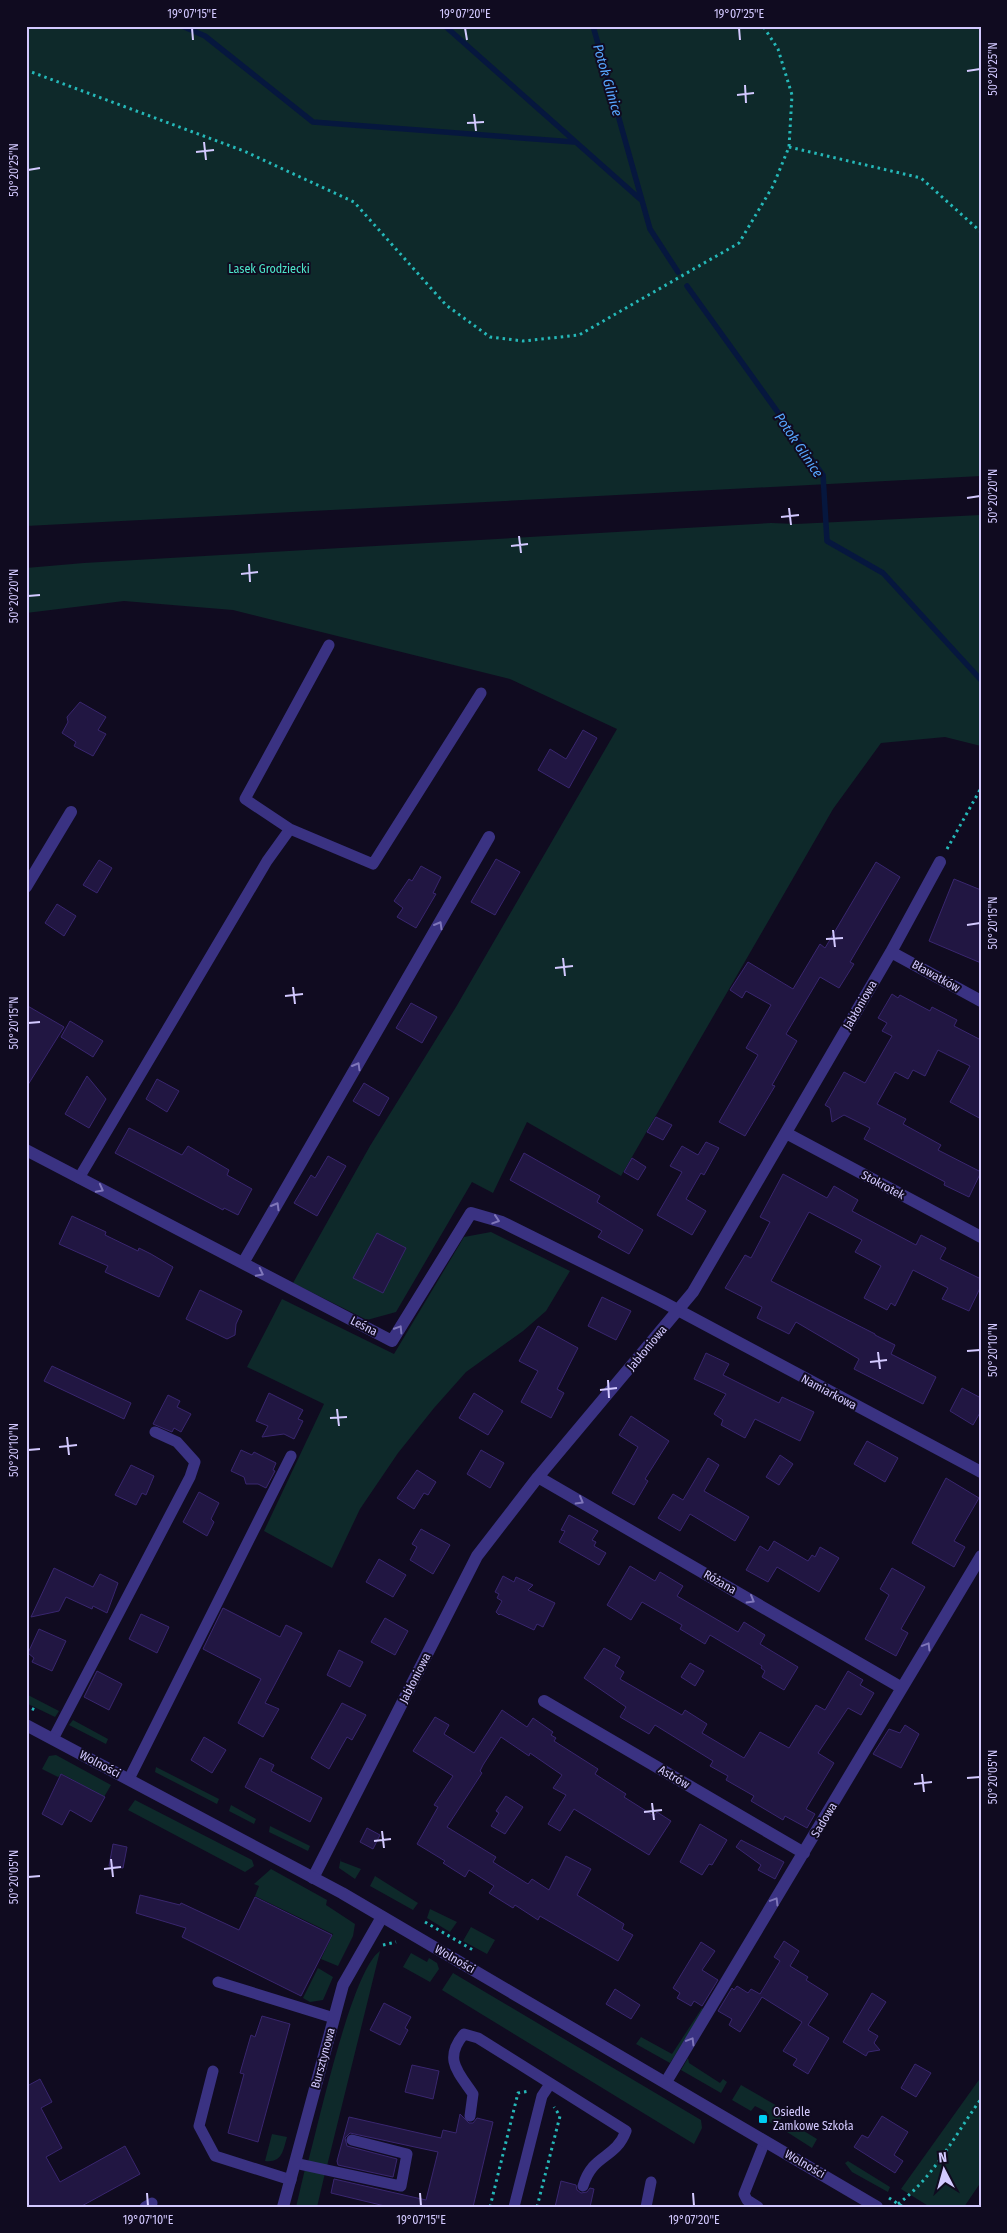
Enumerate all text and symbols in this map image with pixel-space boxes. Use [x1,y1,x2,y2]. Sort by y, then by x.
text: 19°07'15"E [167,7,217,21]
text: 19°07'20"E [439,7,491,21]
text: 19°07'25"E [714,7,764,21]
water label: Potok Glinice [589,42,626,119]
text: 50°20'25"N [986,42,1000,96]
text: 50°20'25"N [7,143,21,197]
park label: Lasek Grodziecki [228,262,310,276]
water label: Potok Glinice [771,410,827,481]
text: 50°20'20"N [986,469,1000,523]
text: 50°20'20"N [7,569,21,623]
text: 50°20'15"N [986,897,1000,949]
one-way arrow [432,921,442,930]
street label: Bławatków [909,957,963,995]
street label: Jabłoniowa [840,978,880,1032]
text: 50°20'15"N [7,997,21,1049]
one-way arrow [351,1062,361,1071]
street label: Stokrotek [859,1168,907,1202]
one-way arrow [95,1183,104,1193]
one-way arrow [269,1203,279,1212]
one-way arrow [491,1215,500,1225]
one-way arrow [255,1267,264,1277]
street label: Leśna [348,1313,380,1339]
street label: Jabłoniowa [624,1323,670,1373]
text: 50°20'10"N [986,1323,1000,1377]
one-way arrow [393,1325,403,1334]
street label: Namiarkowa [799,1372,859,1413]
text: 50°20'10"N [7,1423,21,1477]
one-way arrow [574,1495,583,1505]
street label: Różana [701,1567,739,1597]
one-way arrow [745,1594,754,1604]
one-way arrow [920,1643,930,1652]
street label: Jabłoniowa [396,1650,434,1705]
street label: Wolności [77,1747,123,1781]
text: 50°20'05"N [986,1750,1000,1804]
street label: Astrów [656,1763,692,1791]
street label: Sadowa [808,1800,840,1840]
text: 50°20'05"N [7,1850,21,1904]
one-way arrow [768,1898,778,1907]
street label: Wolności [432,1942,478,1976]
street label: Bursztynowa [308,2026,338,2090]
one-way arrow [684,2037,694,2046]
place label: Osiedle Zamkowe Szkoła [773,2105,854,2133]
marker: Osiedle Zamkowe Szkoła [757,2113,769,2125]
north arrow [920,2146,970,2196]
street label: Wolności [782,2147,828,2181]
text: N [938,2149,948,2166]
text: 19°07'10"E [123,2213,174,2227]
text: 19°07'15"E [396,2213,446,2227]
text: 19°07'20"E [668,2213,720,2227]

